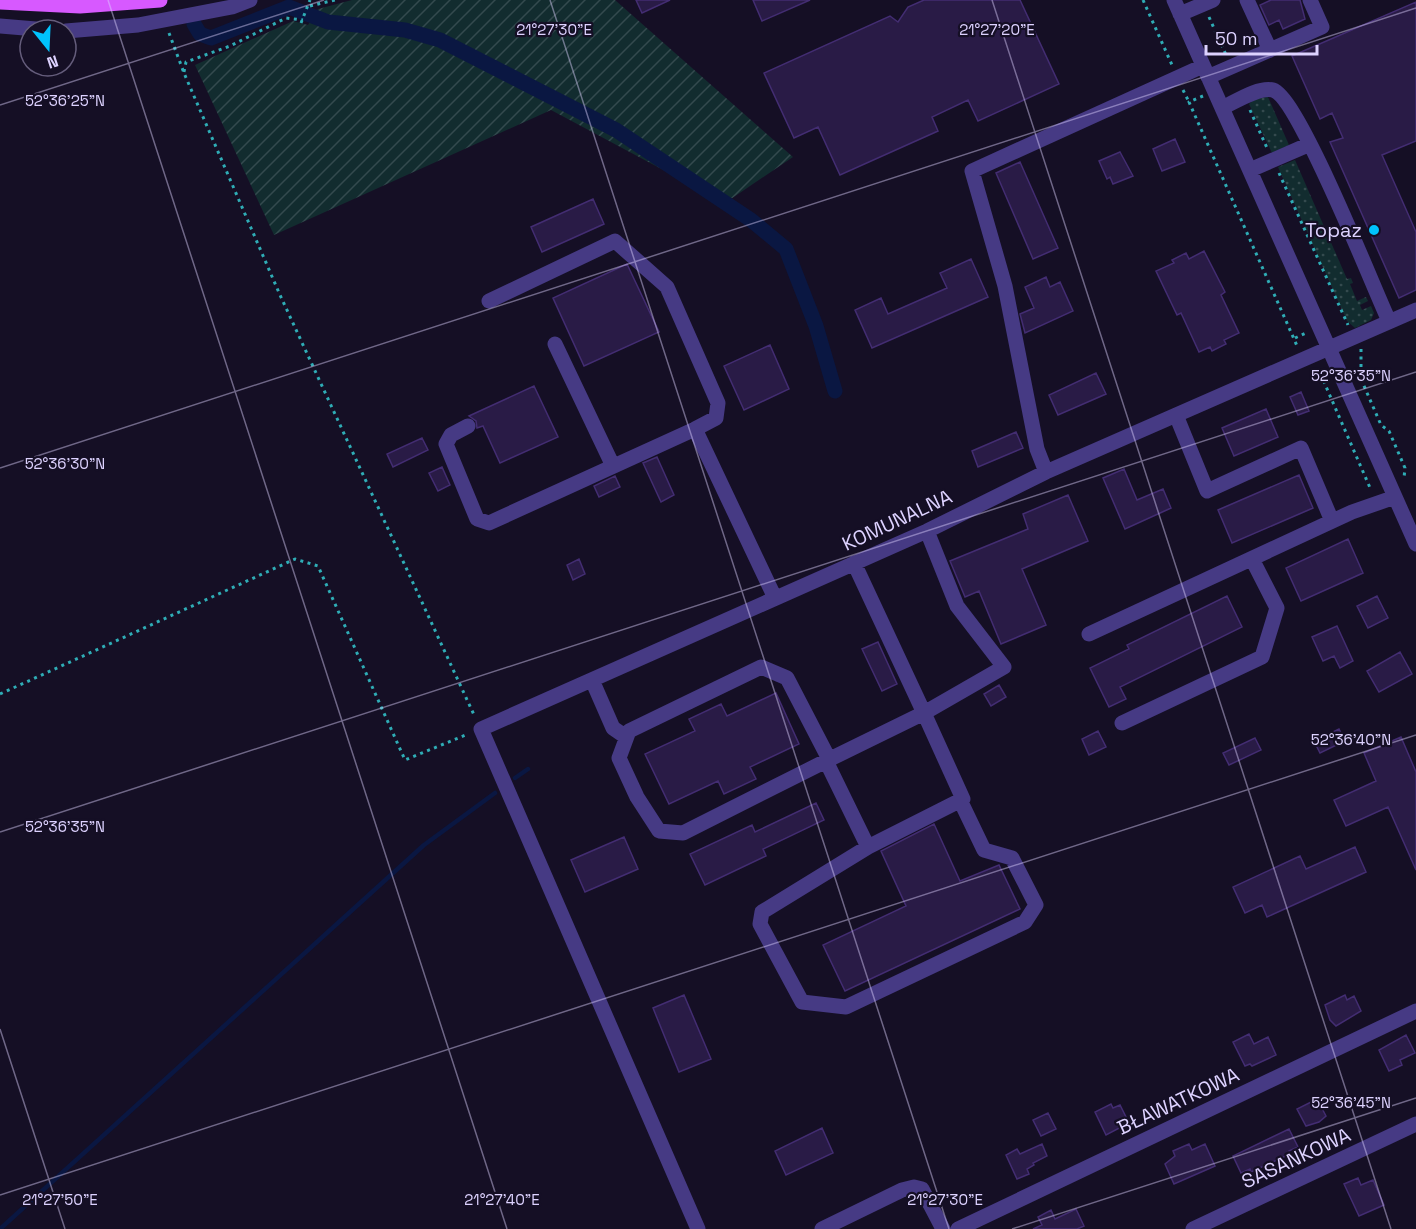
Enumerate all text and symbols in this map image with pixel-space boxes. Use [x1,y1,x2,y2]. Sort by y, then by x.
north arrow [18,18,78,78]
scale bar [1206,18,1317,56]
text: 21°27'30"E [516,20,592,39]
text: 21°27'20"E [959,20,1035,39]
text: 50 m [1215,27,1257,50]
text: N [44,50,61,73]
text: 52°36'25"N [25,91,105,110]
place label: Topaz [1305,217,1362,243]
marker: Topaz [1367,223,1381,237]
text: 52°36'35"N [1311,366,1391,385]
text: 52°36'30"N [25,454,105,473]
street label: KOMUNALNA [838,483,956,557]
text: 52°36'40"N [1311,730,1391,749]
text: 52°36'35"N [25,817,105,836]
street label: BŁAWATKOWA [1113,1061,1243,1141]
text: 52°36'45"N [1311,1093,1391,1112]
street label: SASANKOWA [1237,1121,1355,1195]
text: 21°27'50"E [22,1190,98,1209]
text: 21°27'40"E [464,1190,540,1209]
text: 21°27'30"E [907,1190,983,1209]

